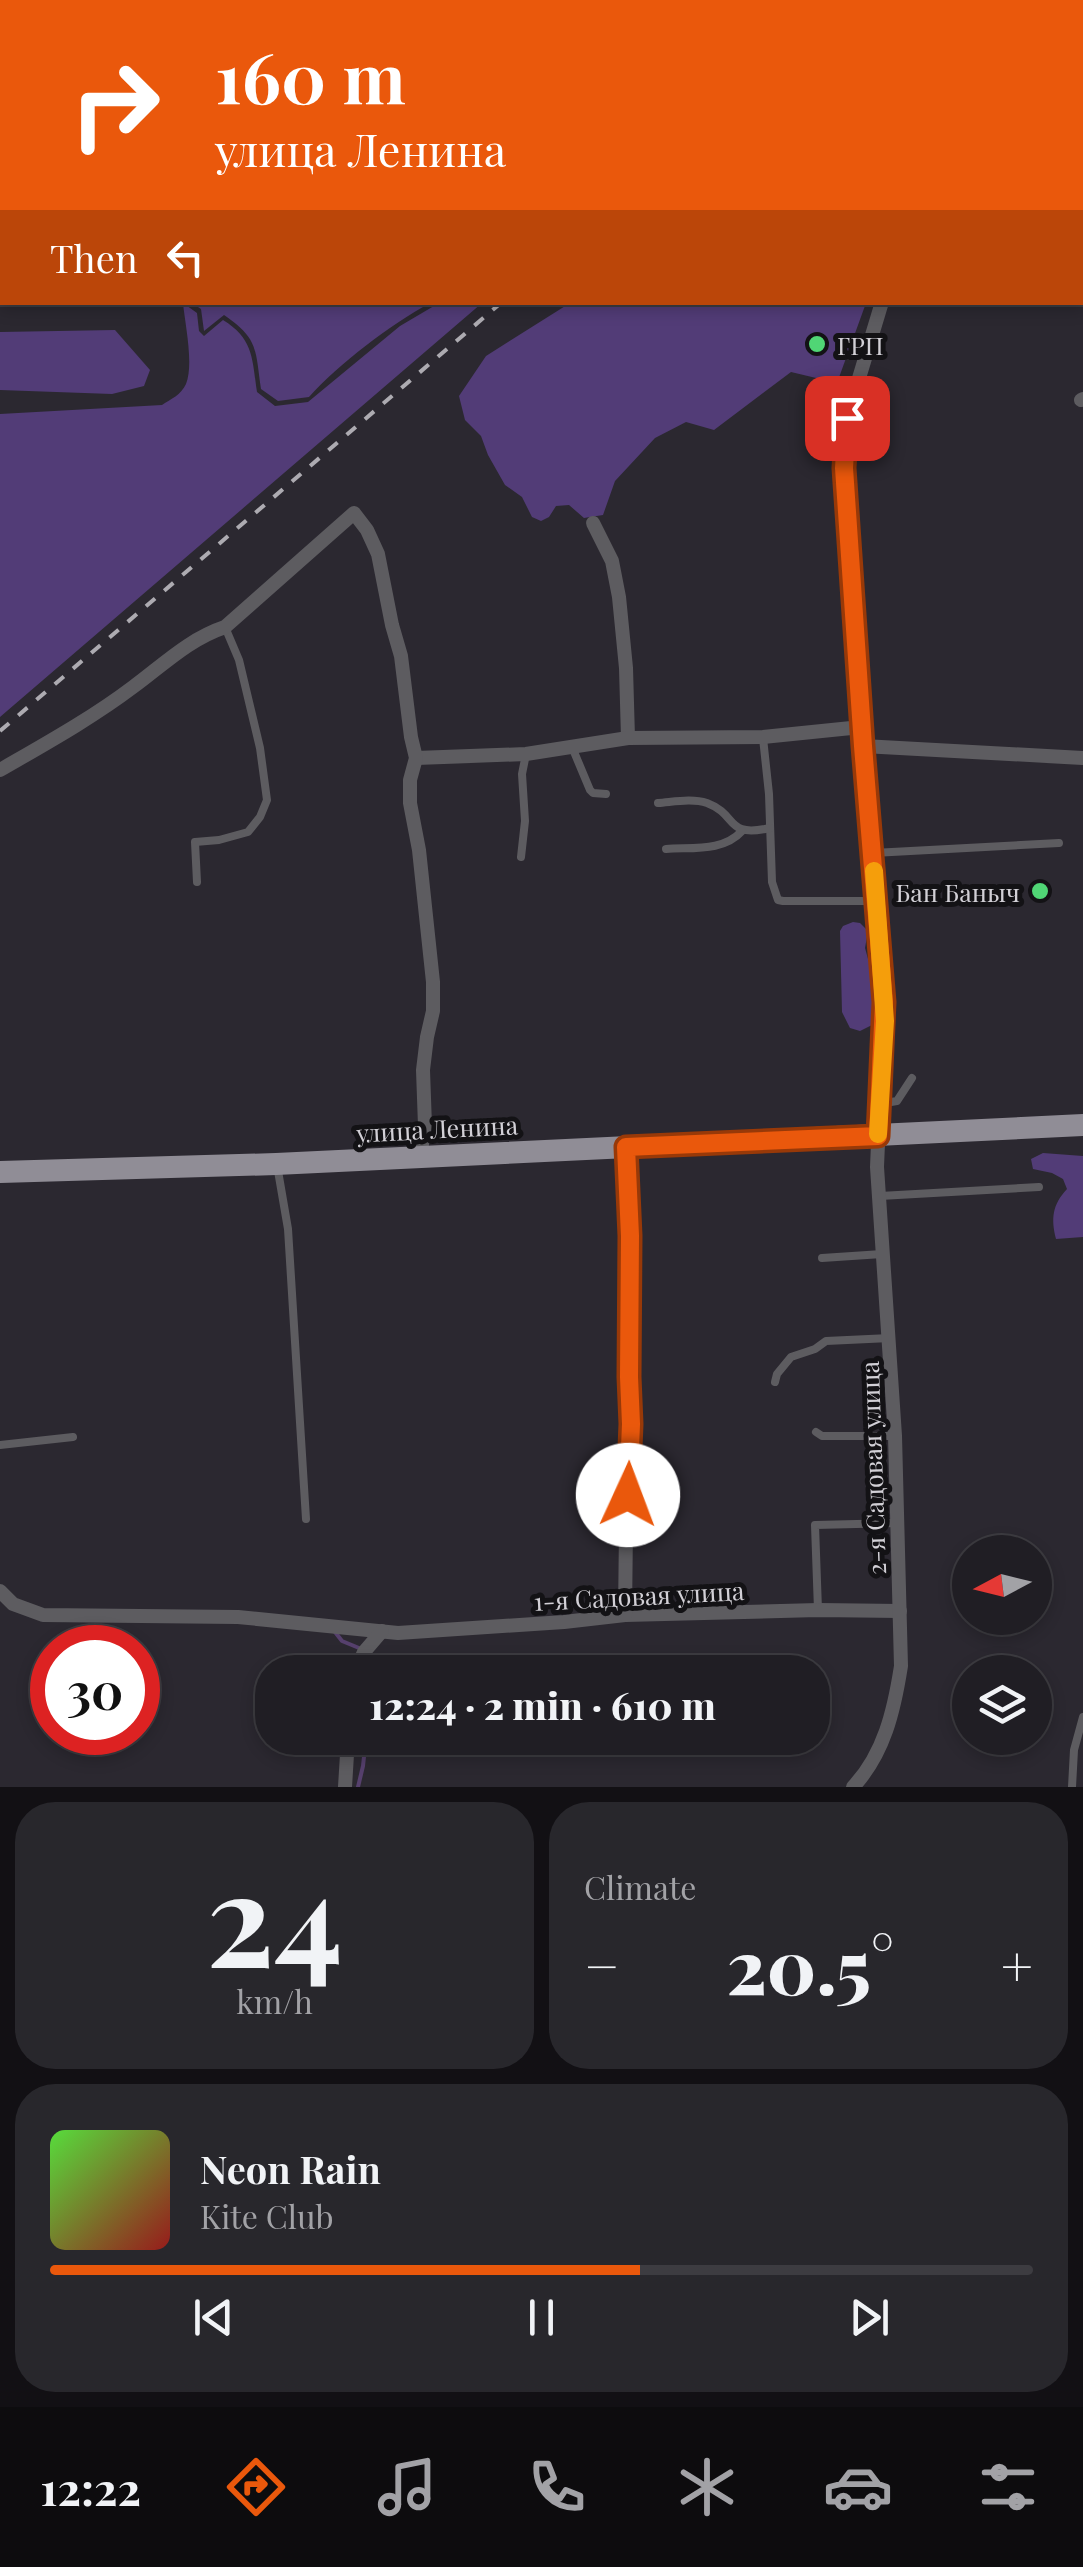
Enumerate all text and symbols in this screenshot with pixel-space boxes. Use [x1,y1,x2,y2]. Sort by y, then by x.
text: 160 m [215,28,406,122]
icon: right [50,40,180,170]
text: улица Ленина [215,118,506,178]
icon: left [158,230,213,285]
text: Then [50,232,138,283]
place label: ГРП [837,328,884,361]
marker: ГРП [806,333,828,355]
pin [805,376,890,461]
icon: arrive [820,391,875,446]
place label: Бан Баныч [895,875,1020,908]
marker: Бан Баныч [1029,880,1051,902]
street label: улица Ленина [354,1107,519,1149]
street label: 2-я Садовая улица [852,1360,892,1575]
position arrow [576,1443,680,1547]
north arrow [952,1535,1052,1635]
map controls [952,1535,1052,1755]
street label: 1-я Садовая улица [533,1573,746,1617]
speed limit sign: 30 [30,1625,160,1755]
button: layers [952,1655,1052,1755]
text: 12:24 · 2 min · 610 m [369,1679,716,1730]
text: 24 [206,1827,343,2001]
text: Climate [584,1865,696,1908]
text: 20.5° [726,1914,894,2014]
text: − [584,1927,620,2001]
text: + [1001,1927,1033,2001]
text: km/h [236,1979,313,2022]
text: Neon Rain [200,2143,381,2194]
text: Kite Club [200,2194,334,2237]
icon: previous [186,2290,241,2345]
icon: pause [514,2290,569,2345]
icon: next [842,2290,897,2345]
icon: directions [221,2452,291,2522]
icon: music [372,2452,442,2522]
icon: phone [522,2452,592,2522]
icon: climate [672,2452,742,2522]
icon: car [823,2452,893,2522]
icon: filters [973,2452,1043,2522]
text: 12:22 [40,2457,141,2517]

